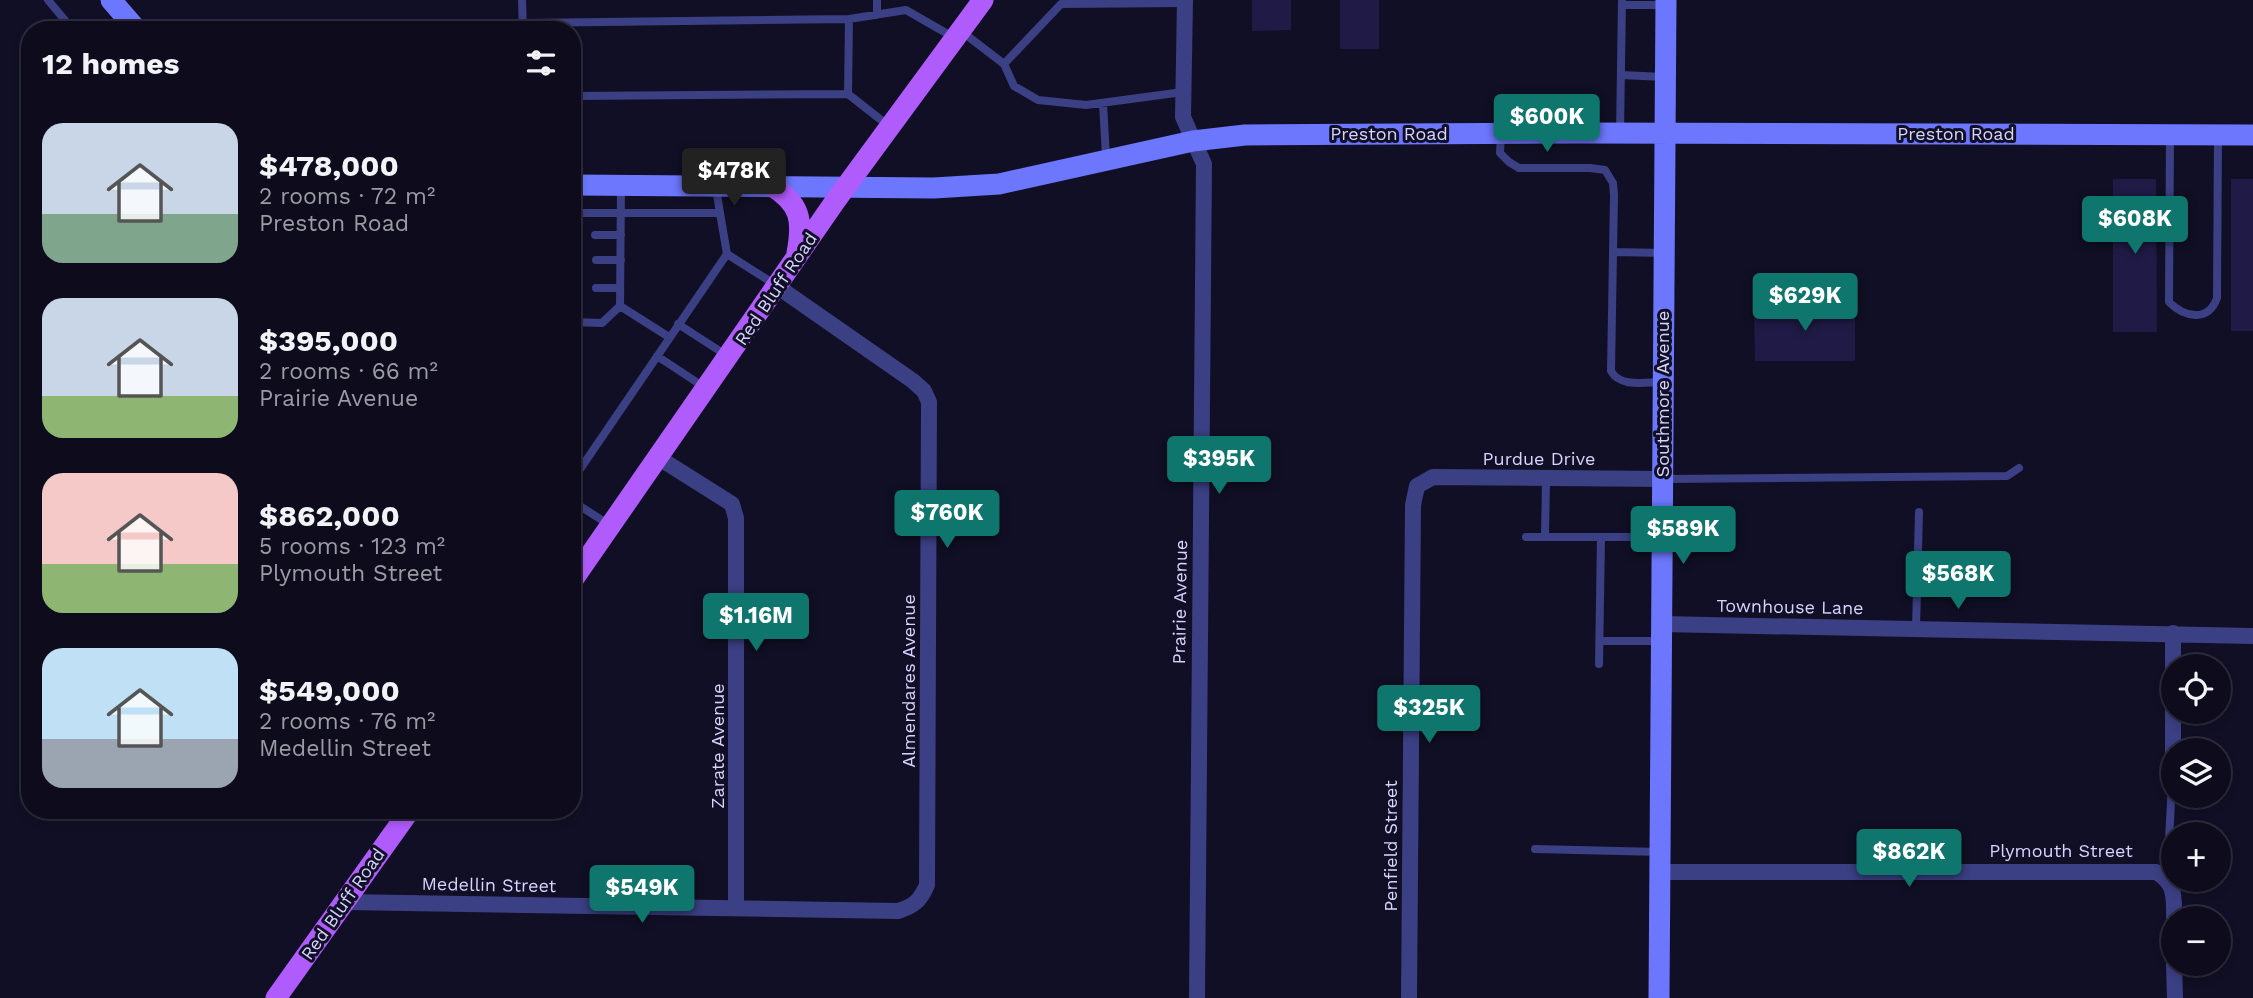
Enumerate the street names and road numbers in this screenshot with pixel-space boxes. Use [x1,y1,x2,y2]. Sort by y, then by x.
street label: Preston Road [1330,123,1448,144]
street label: Preston Road [1897,123,2015,144]
street label: Red Bluff Road [730,228,821,349]
street label: Southmore Avenue [1652,311,1673,477]
street label: Purdue Drive [1483,448,1595,469]
street label: Prairie Avenue [1168,539,1191,664]
street label: Almendares Avenue [898,594,919,768]
street label: Townhouse Lane [1716,595,1864,618]
street label: Zarate Avenue [707,683,728,809]
street label: Penfield Street [1380,780,1401,912]
street label: Plymouth Street [1989,840,2133,861]
street label: Red Bluff Road [296,844,389,964]
street label: Medellin Street [422,873,557,896]

